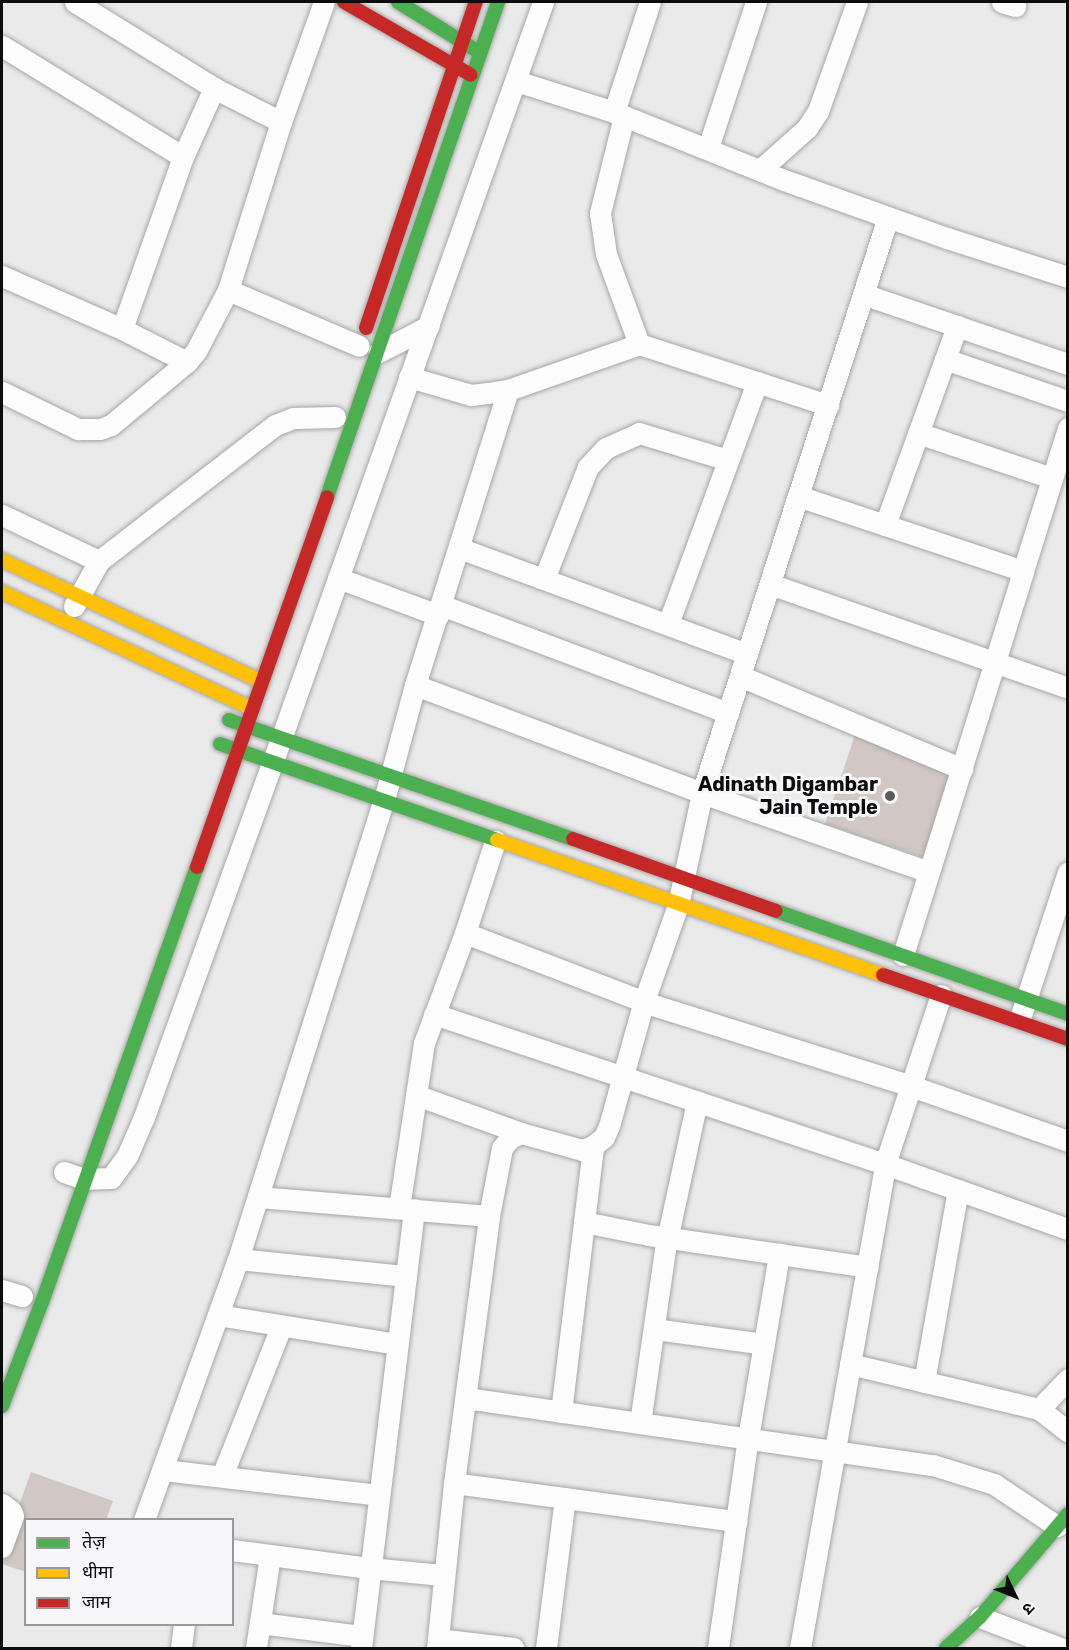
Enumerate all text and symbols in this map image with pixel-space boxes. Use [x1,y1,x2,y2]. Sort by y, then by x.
place label: Adinath Digambar Jain Temple [698,772,878,819]
marker: Adinath Digambar Jain Temple [883,789,897,803]
legend [24,1518,234,1626]
text: तेज़ [82,1531,106,1553]
text: धीमा [82,1561,113,1583]
north arrow [985,1566,1045,1626]
text: जाम [82,1591,111,1613]
text: उ [1018,1599,1039,1619]

